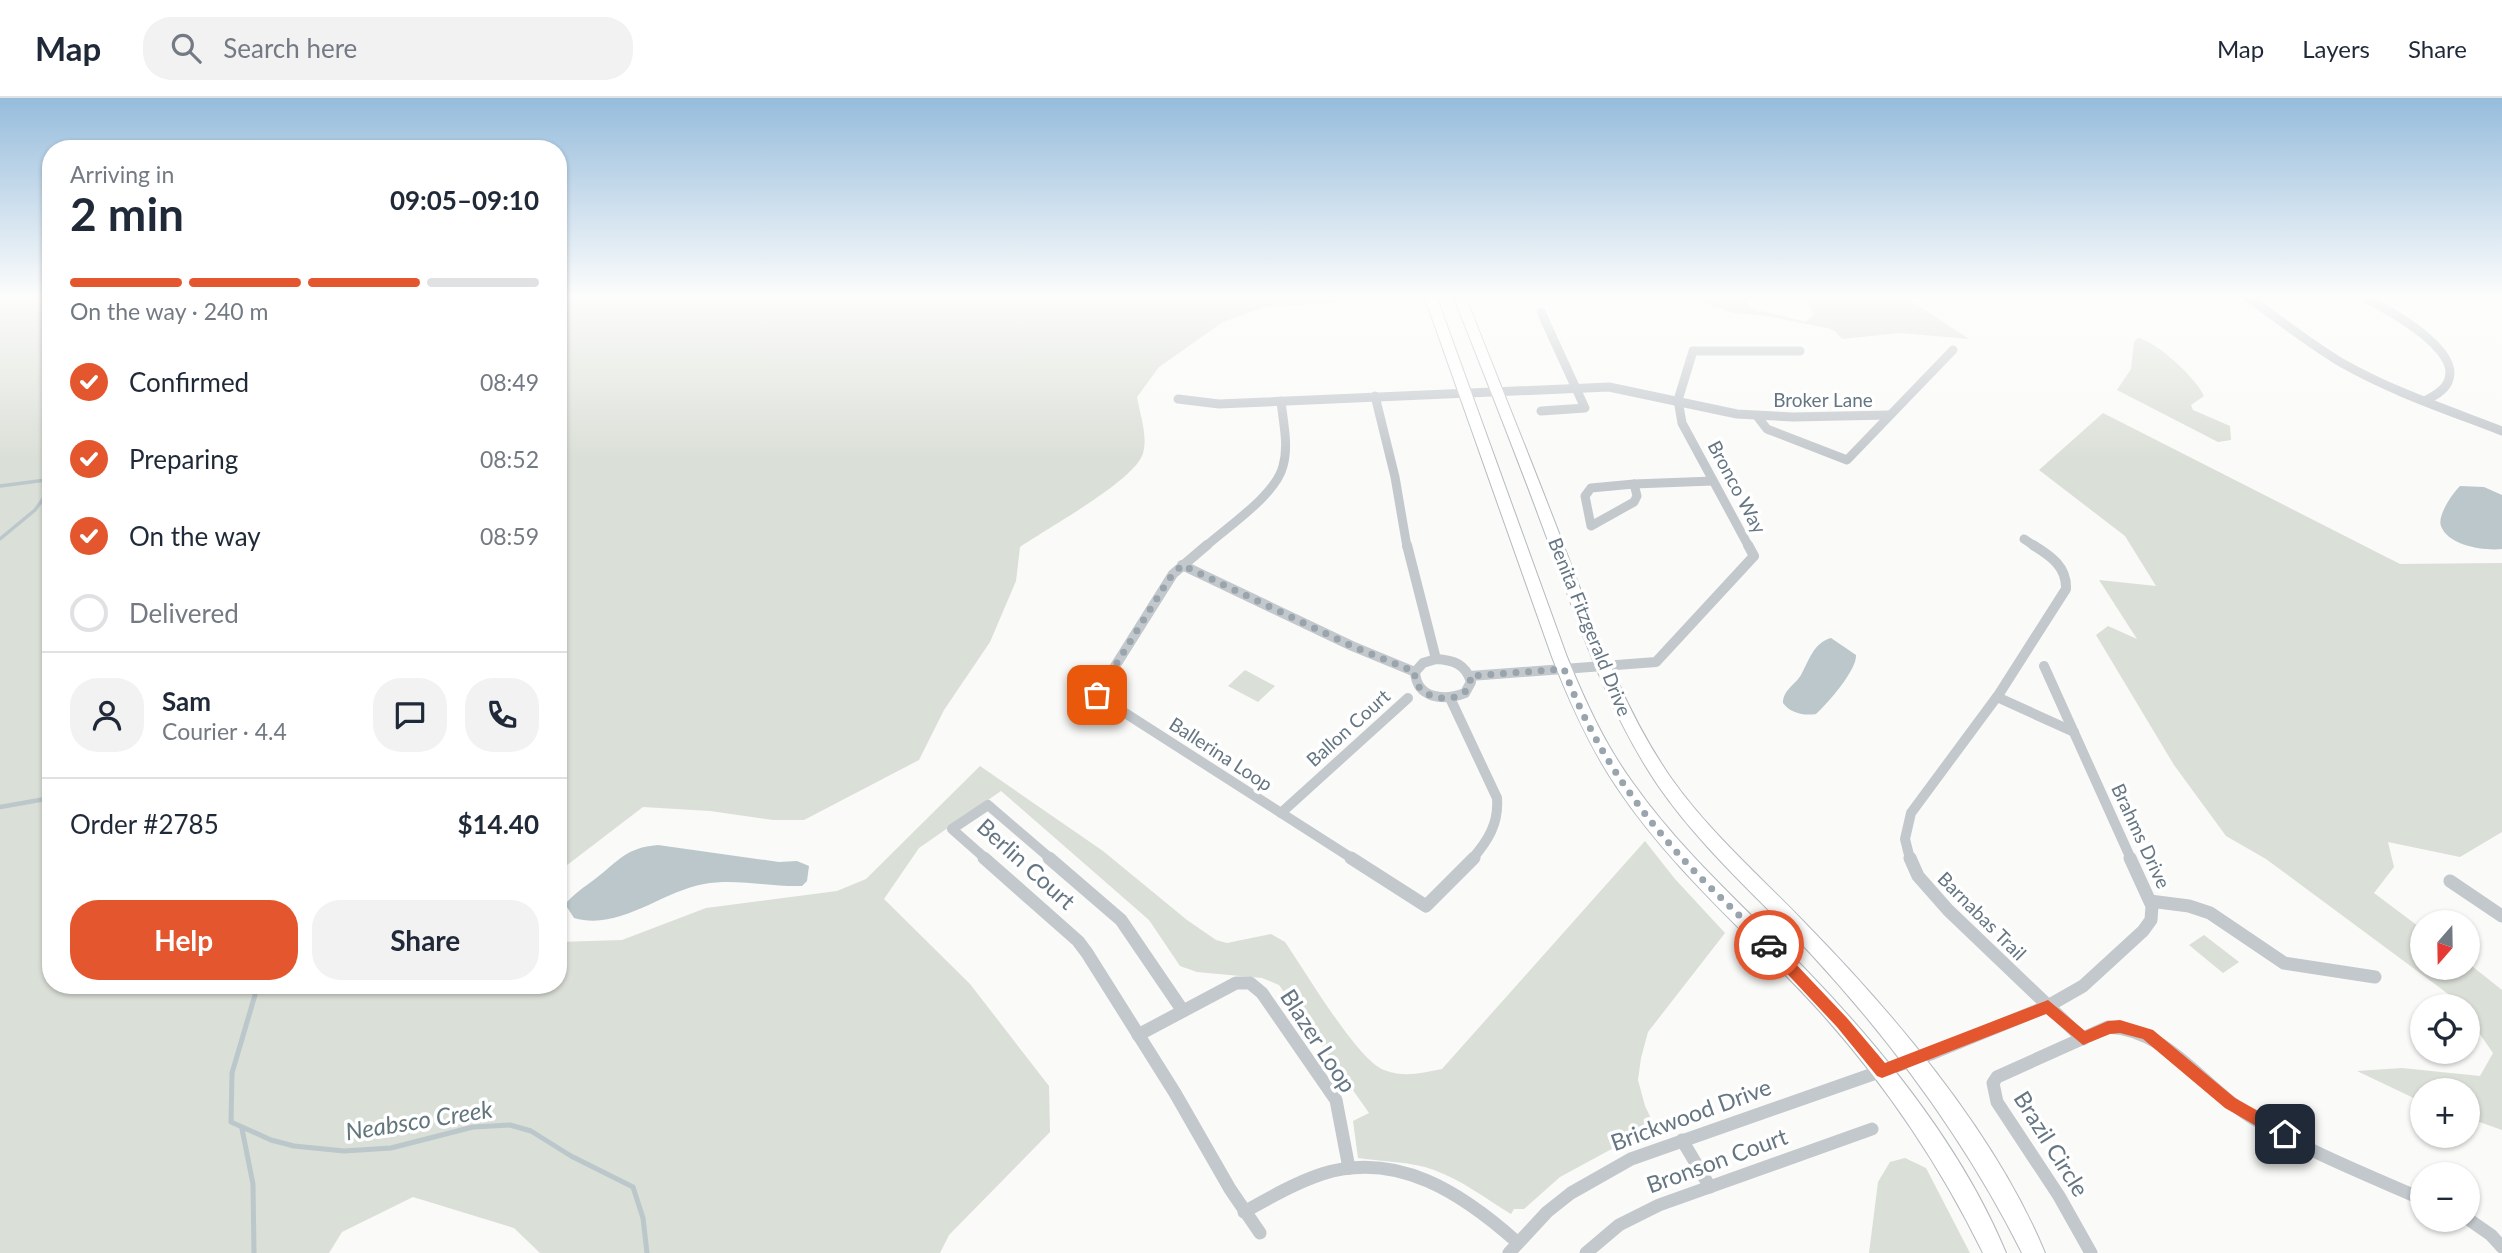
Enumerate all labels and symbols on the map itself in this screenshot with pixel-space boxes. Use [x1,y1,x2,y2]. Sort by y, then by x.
street label: Broker Lane [1773,388,1873,411]
street label: Bronco Way [1703,436,1772,537]
street label: Benita Fitzgerald Drive [1544,534,1637,719]
pin [1067,665,1127,725]
street label: Ballon Court [1301,684,1394,771]
street label: Ballerina Loop [1165,712,1277,795]
street label: Brahms Drive [2107,780,2176,892]
street label: Berlin Court [972,812,1082,915]
street label: Barnabas Trail [1933,867,2031,965]
courier [1734,910,1804,980]
north arrow [2410,910,2480,980]
street label: Blazer Loop [1275,984,1363,1097]
street label: Brickwood Drive [1607,1072,1775,1156]
street label: Brazil Circle [2008,1086,2095,1201]
water label: Neabsco Creek [343,1093,495,1145]
pin [2255,1104,2315,1164]
street label: Bronson Court [1642,1121,1792,1198]

